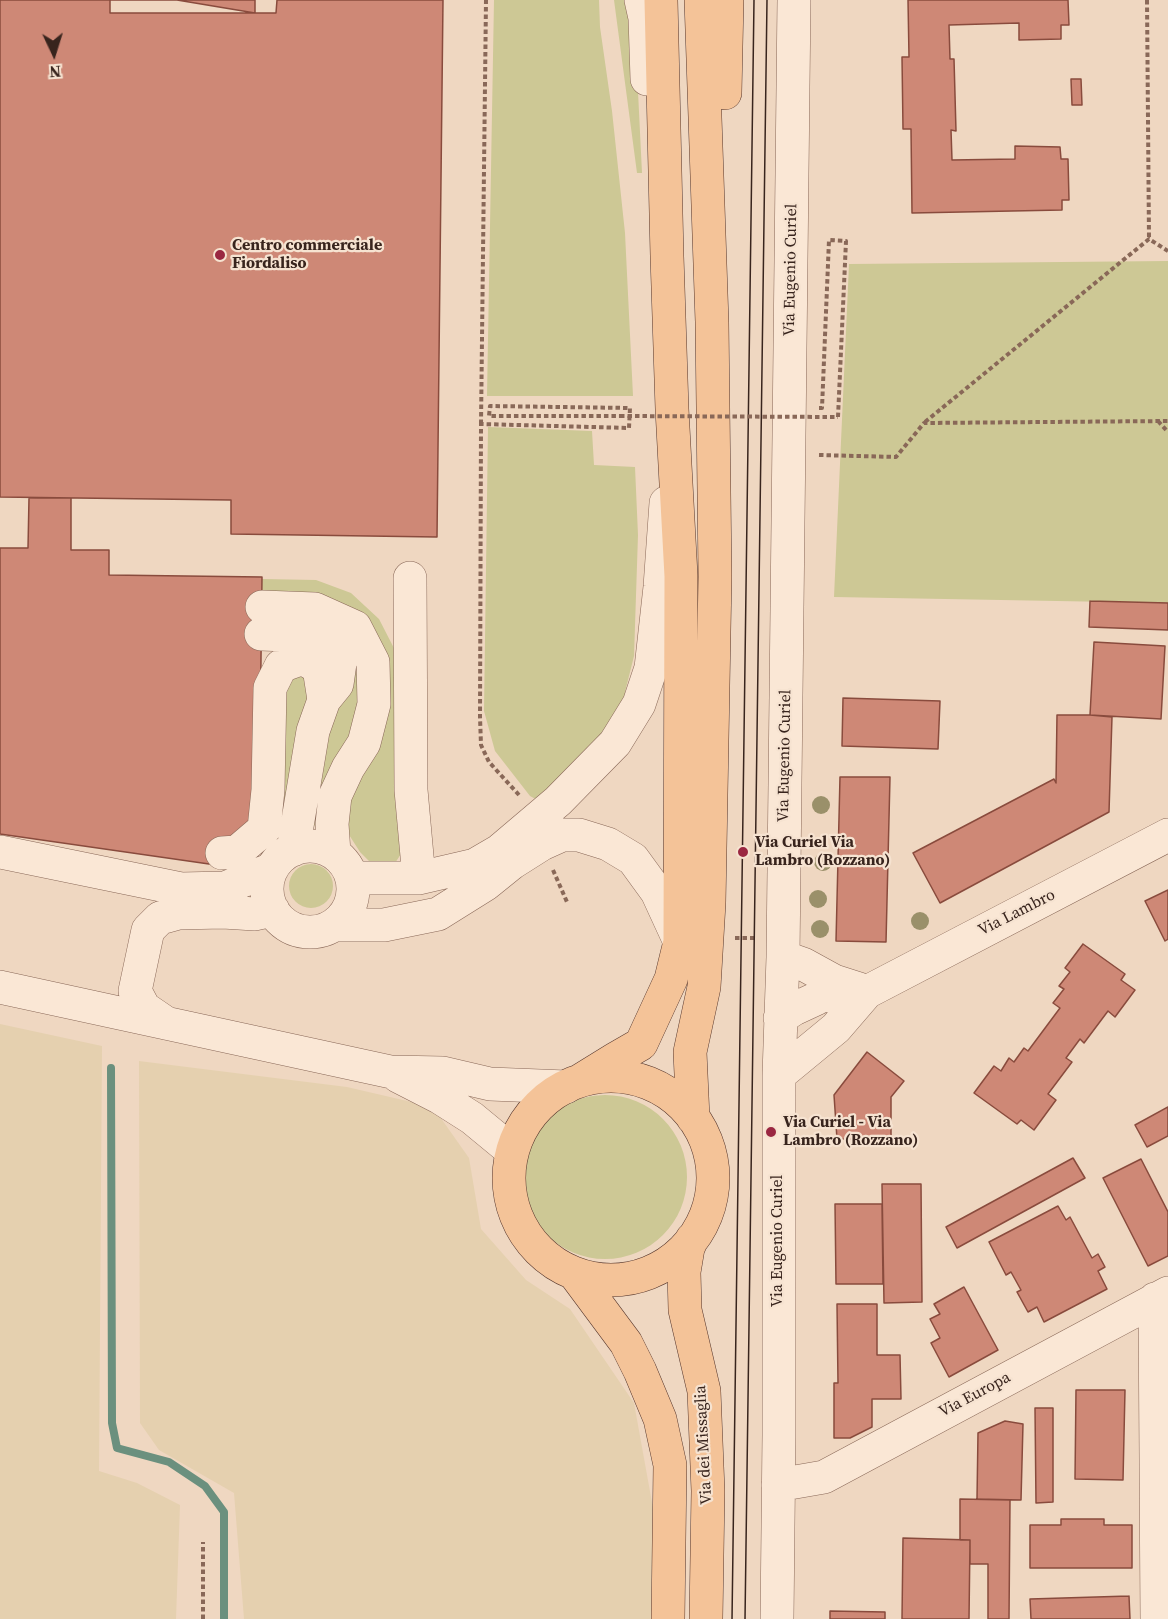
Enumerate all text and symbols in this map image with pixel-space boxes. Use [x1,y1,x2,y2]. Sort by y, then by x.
north arrow [24,24,84,84]
text: N [49,61,62,83]
street label: Via Eugenio Curiel [780,204,802,336]
place label: Centro commerciale Fiordaliso [232,236,382,274]
marker: Centro commerciale Fiordaliso [213,248,227,262]
street label: Via Eugenio Curiel [774,690,796,822]
place label: Via Curiel Via Lambro (Rozzano) [755,833,890,871]
marker: Via Curiel Via Lambro (Rozzano) [736,845,750,859]
street label: Via Lambro [975,885,1059,941]
place label: Via Curiel - Via Lambro (Rozzano) [783,1113,918,1151]
marker: Via Curiel - Via Lambro (Rozzano) [764,1125,778,1139]
street label: Via Eugenio Curiel [768,1175,788,1307]
street label: Via Europa [936,1368,1014,1422]
street label: Via dei Missaglia [691,1385,717,1505]

